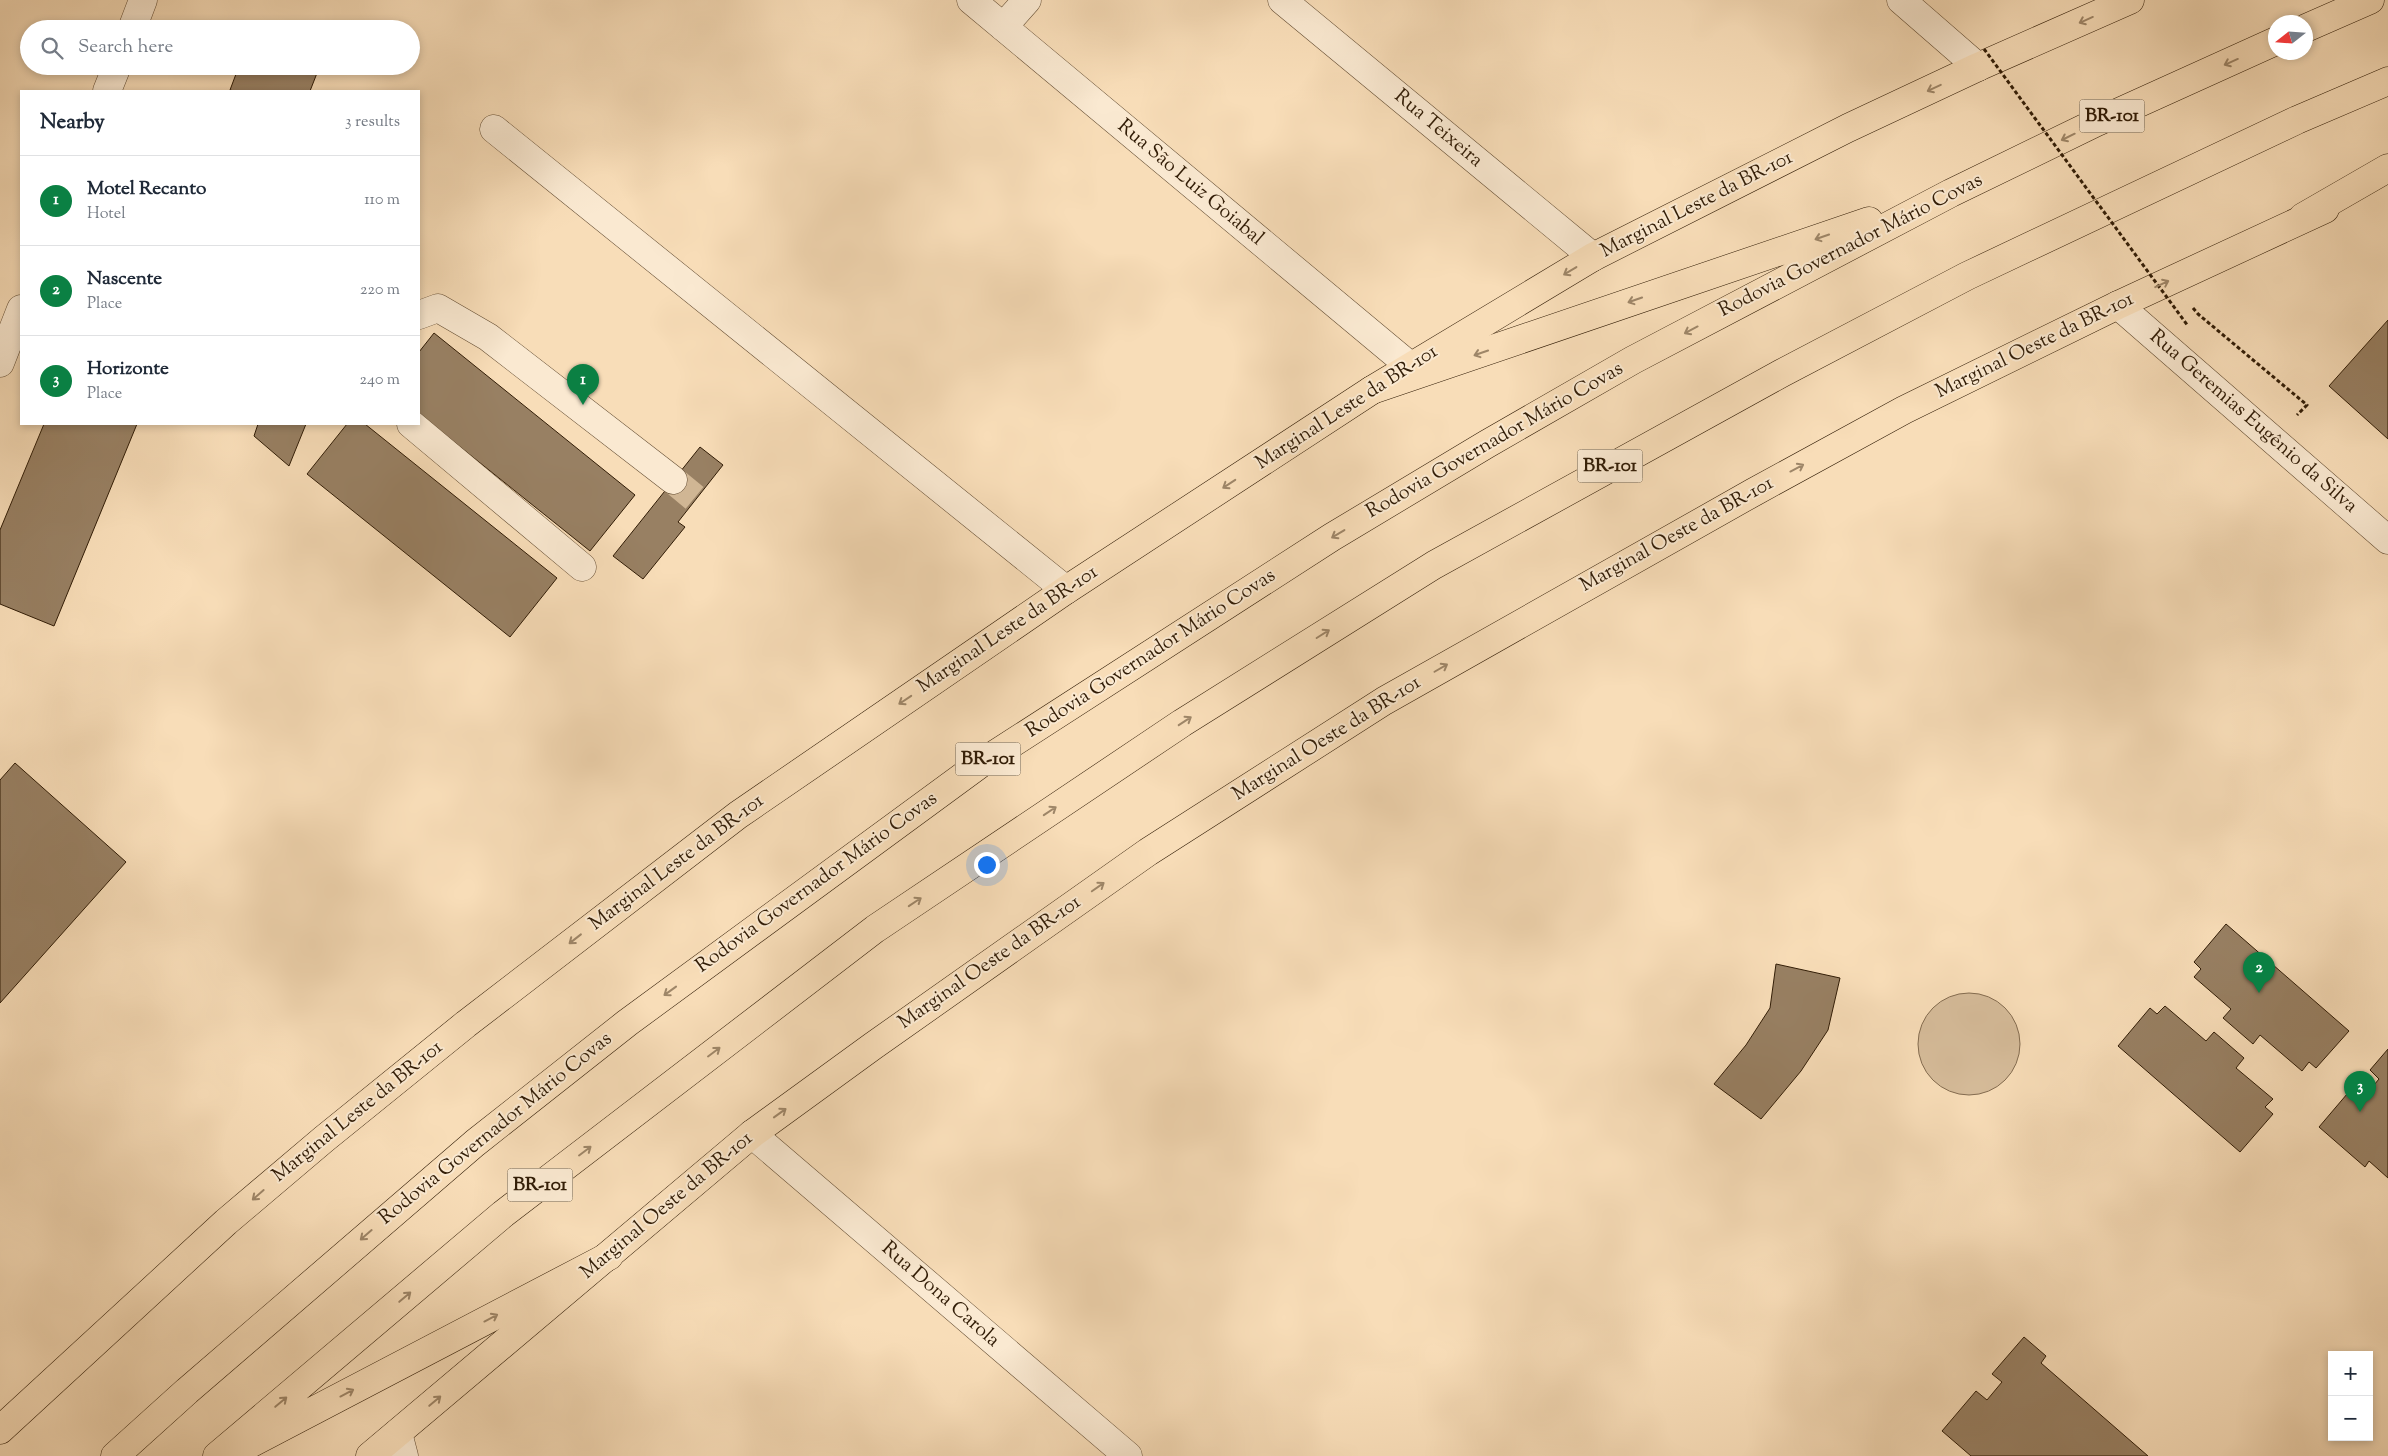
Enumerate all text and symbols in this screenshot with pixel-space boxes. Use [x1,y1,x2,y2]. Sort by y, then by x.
one-way arrow [2079,15,2094,25]
north arrow [2268,15,2313,60]
search box [20,20,420,75]
icon: search [38,34,66,62]
text: Search here [78,34,173,61]
one-way arrow [2224,57,2239,67]
street label: Rua Teixeira [1387,83,1489,175]
one-way arrow [1927,84,1942,93]
road number: BR-101 [2080,100,2144,132]
text: Nearby [40,108,105,138]
text: 3 results [345,111,400,134]
street label: Rua São Luiz Goiabal [1110,113,1270,253]
one-way arrow [2060,132,2075,142]
street label: Marginal Leste da BR-101 [1596,144,1798,266]
street label: Rodovia Governador Mário Covas [1714,167,1988,325]
text: Motel Recanto [87,176,206,203]
text: 1 [53,189,59,212]
text: 110 m [364,189,400,212]
text: Hotel [87,203,126,226]
one-way arrow [1814,232,1830,242]
text: Nascente [87,266,162,293]
one-way arrow [1563,267,1577,277]
text: 2 [52,279,60,302]
text: 220 m [360,279,400,302]
one-way arrow [2154,279,2169,288]
street label: Marginal Oeste da BR-101 [1931,285,2139,407]
text: Place [87,293,122,316]
one-way arrow [1628,296,1643,305]
street label: Rua Geremias Eugênio da Silva [2143,323,2363,521]
one-way arrow [1684,325,1699,335]
street label: Marginal Leste da BR-101 [1250,338,1444,478]
one-way arrow [1473,348,1489,358]
street label: Rodovia Governador Mário Covas [1361,355,1629,527]
text: Horizonte [87,356,169,383]
pin: 1 [567,364,599,405]
text: 3 [53,369,59,392]
text: 240 m [359,369,400,392]
text: Place [87,383,122,406]
road number: BR-101 [1578,450,1642,482]
one-way arrow [1789,463,1804,473]
street label: Marginal Oeste da BR-101 [1575,470,1779,600]
one-way arrow [1222,478,1236,489]
one-way arrow [1332,529,1346,539]
street label: Marginal Leste da BR-101 [912,558,1104,701]
street label: Rodovia Governador Mário Covas [1020,562,1282,746]
one-way arrow [1316,629,1330,640]
one-way arrow [1434,662,1448,672]
street label: Marginal Oeste da BR-101 [1227,669,1427,809]
one-way arrow [898,695,912,705]
one-way arrow [1178,716,1192,726]
road number: BR-101 [956,742,1020,776]
street label: Rodovia Governador Mário Covas [690,785,944,981]
street label: Marginal Leste da BR-101 [583,787,771,938]
one-way arrow [1043,806,1057,816]
your location [974,852,1000,878]
one-way arrow [1091,882,1105,892]
street label: Marginal Oeste da BR-101 [893,889,1087,1037]
one-way arrow [908,897,922,907]
one-way arrow [569,934,582,945]
pin: 2 [2243,952,2275,993]
one-way arrow [663,986,677,996]
street label: Rodovia Governador Mário Covas [373,1025,619,1232]
street label: Marginal Leste da BR-101 [266,1034,450,1190]
one-way arrow [707,1046,720,1057]
pin: 3 [2344,1071,2376,1112]
one-way arrow [773,1108,787,1118]
street label: Marginal Oeste da BR-101 [574,1125,760,1287]
one-way arrow [578,1145,591,1156]
road number: BR-101 [508,1168,572,1202]
one-way arrow [251,1190,264,1201]
one-way arrow [360,1230,373,1241]
street label: Rua Dona Carola [874,1235,1006,1355]
one-way arrow [398,1291,411,1302]
one-way arrow [483,1313,498,1322]
map controls [2328,1351,2373,1441]
button: + [2328,1351,2373,1396]
one-way arrow [339,1388,354,1397]
one-way arrow [274,1396,287,1408]
one-way arrow [429,1396,442,1407]
button: − [2328,1396,2373,1441]

